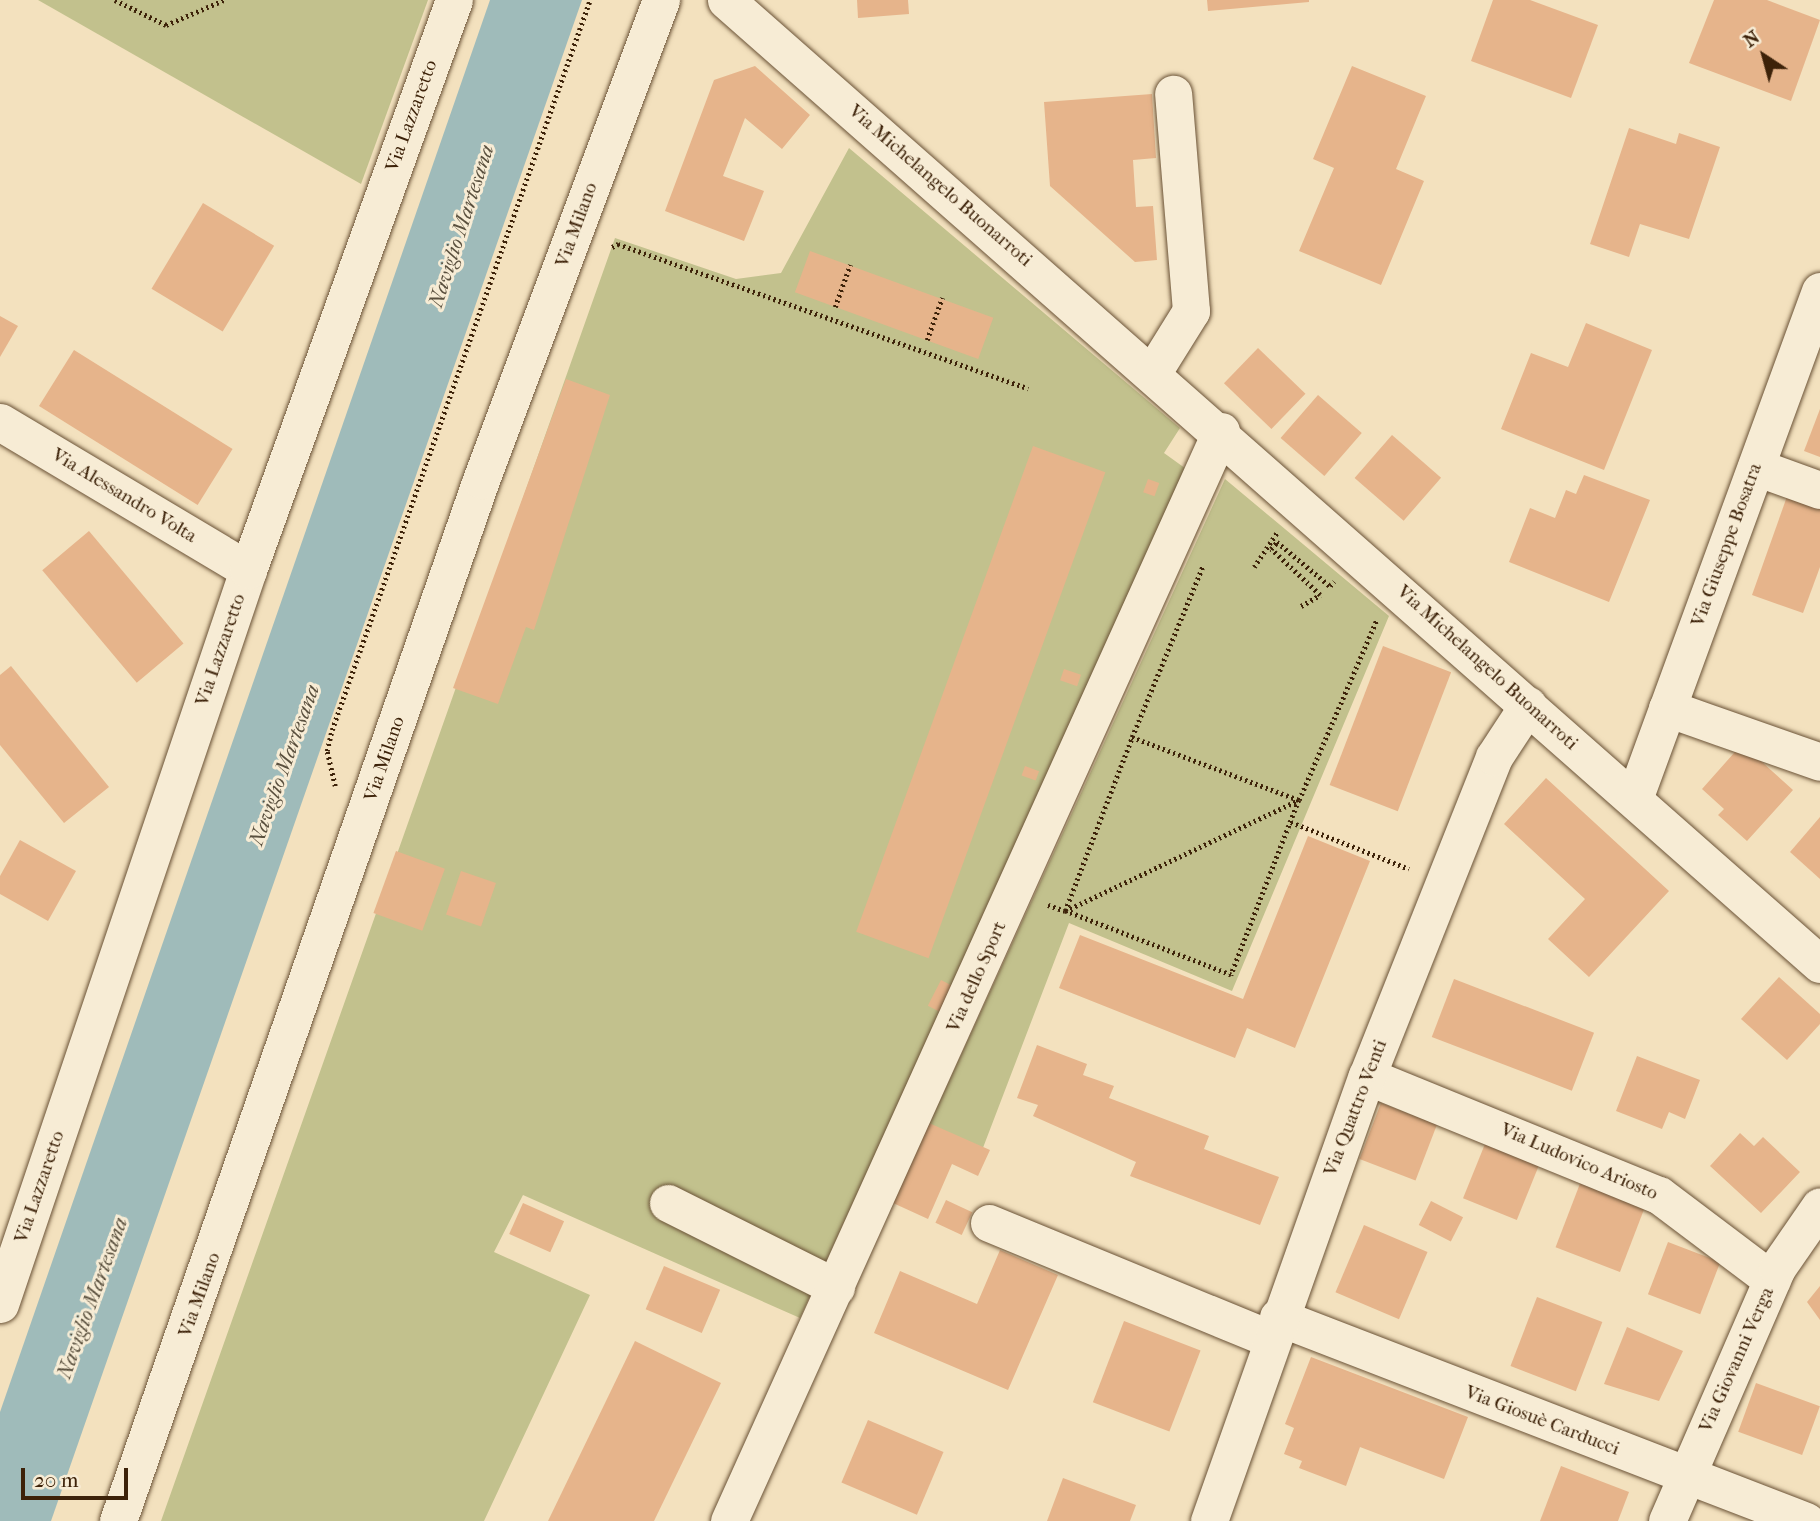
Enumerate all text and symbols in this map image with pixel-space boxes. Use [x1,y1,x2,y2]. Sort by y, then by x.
north arrow [1729,21,1799,91]
text: N [1739,26,1764,52]
street label: Via Lazzaretto [381,57,443,175]
street label: Via Michelangelo Buonarroti [844,100,1036,272]
water label: Naviglio Martesana [423,141,499,311]
street label: Via Milano [551,180,603,270]
street label: Via Alessandro Volta [47,444,201,548]
street label: Via Giuseppe Bosatra [1687,460,1767,630]
street label: Via Michelangelo Buonarroti [1392,581,1582,755]
street label: Via Lazzaretto [191,591,251,709]
water label: Naviglio Martesana [243,681,325,849]
street label: Via Milano [360,713,410,805]
street label: Via dello Sport [942,918,1012,1036]
street label: Via Quattro Venti [1320,1037,1392,1179]
street label: Via Ludovico Ariosto [1497,1119,1661,1205]
street label: Via Lazzaretto [10,1128,70,1246]
water label: Naviglio Martesana [51,1214,133,1382]
street label: Via Milano [174,1250,226,1340]
street label: Via Giovanni Verga [1695,1284,1779,1436]
street label: Via Giosuè Carducci [1462,1381,1622,1461]
scale bar [24,1454,131,1498]
text: 20 m [34,1468,78,1492]

